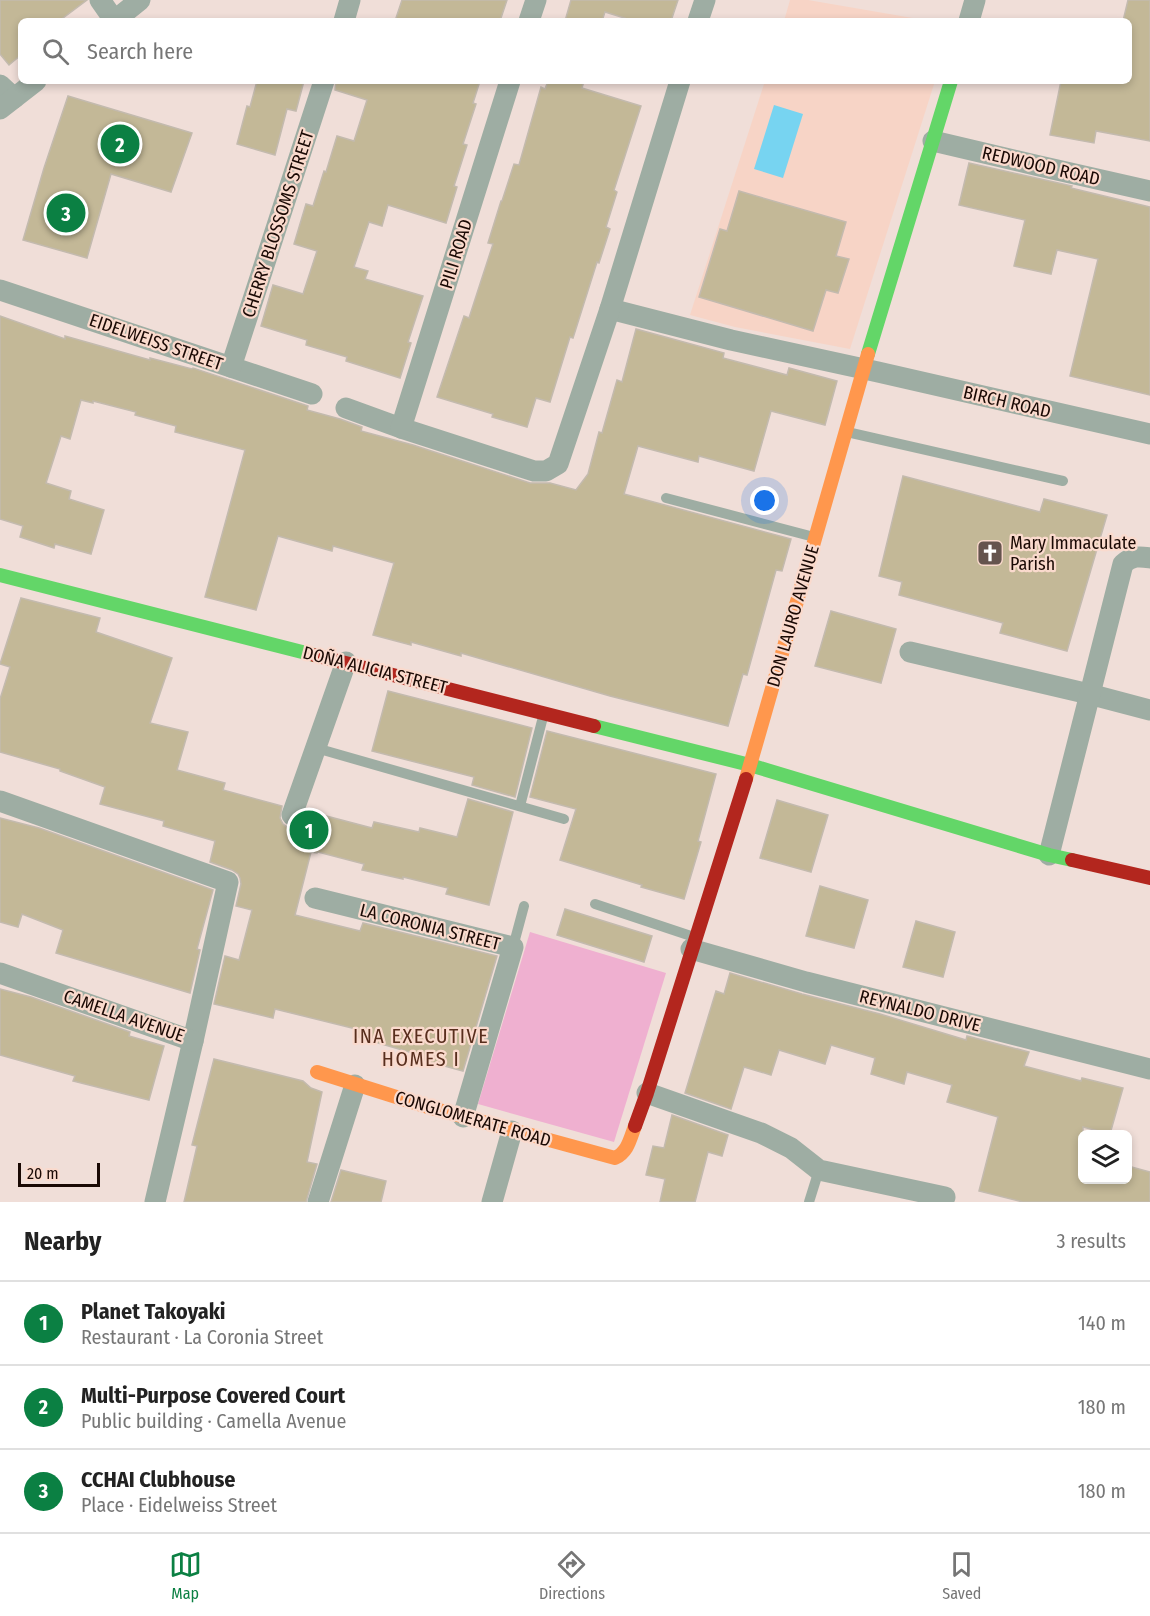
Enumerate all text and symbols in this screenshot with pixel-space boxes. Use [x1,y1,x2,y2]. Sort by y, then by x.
search box [18,18,1132,84]
icon: search [39,35,72,68]
text: Search here [87,38,193,65]
pin: 2 [100,122,140,166]
street label: CHERRY BLOSSOMS STREET [237,127,319,320]
street label: REDWOOD ROAD [980,142,1102,190]
pin: 3 [46,190,86,236]
street label: PILI ROAD [435,216,477,292]
street label: EIDELWEISS STREET [86,309,226,375]
street label: BIRCH ROAD [961,381,1053,423]
your location [750,486,779,515]
place label: Mary Immaculate Parish [1010,532,1136,575]
church icon: Mary Immaculate Parish [975,538,1005,568]
street label: DON LAURO AVENUE [762,542,824,690]
street label: DOÑA ALICIA STREET [301,641,450,699]
pin: 1 [290,808,328,852]
street label: LA CORONIA STREET [358,899,503,955]
street label: CAMELLA AVENUE [61,985,187,1047]
street label: REYNALDO DRIVE [857,985,983,1037]
district label: INA EXECUTIVE HOMES I [353,1024,489,1071]
street label: CONGLOMERATE ROAD [393,1086,553,1152]
map controls [1078,1130,1132,1184]
button: layers [1078,1130,1132,1184]
scale bar [18,1160,100,1188]
text: 20 m [27,1164,58,1183]
text: Nearby [24,1226,101,1257]
text: 3 results [1057,1229,1126,1253]
text: Planet Takoyaki [81,1298,226,1325]
text: 1 [39,1311,48,1335]
text: 140 m [1078,1311,1126,1335]
text: Restaurant · La Coronia Street [81,1325,323,1349]
text: Multi-Purpose Covered Court [81,1382,345,1409]
text: 2 [39,1395,48,1419]
text: 180 m [1078,1395,1126,1419]
text: Public building · Camella Avenue [81,1409,346,1433]
text: CCHAI Clubhouse [81,1466,235,1493]
text: 3 [39,1479,48,1503]
text: 180 m [1078,1479,1126,1503]
text: Place · Eidelweiss Street [81,1493,277,1517]
tab: Map [169,1548,202,1603]
tab: Directions [539,1548,605,1603]
tab: Saved [942,1548,981,1603]

